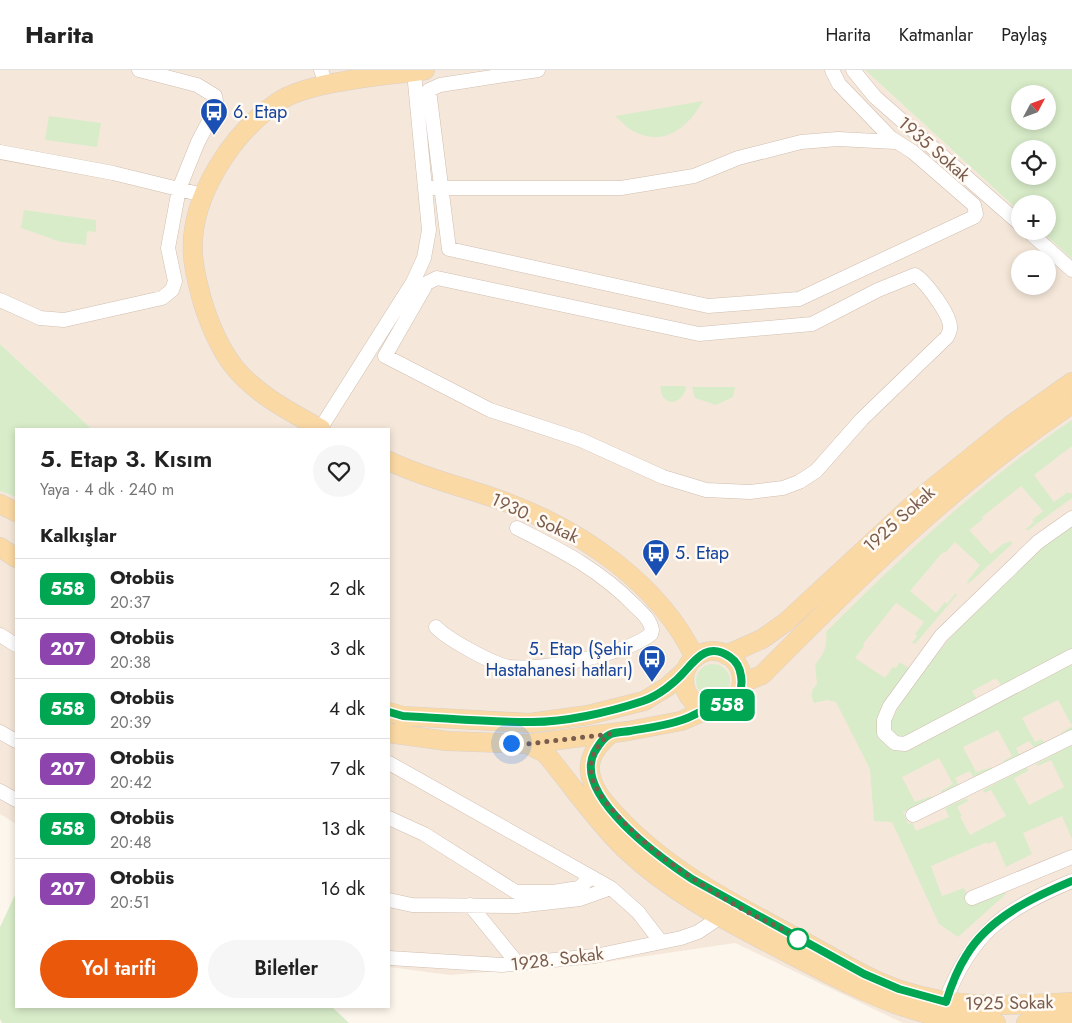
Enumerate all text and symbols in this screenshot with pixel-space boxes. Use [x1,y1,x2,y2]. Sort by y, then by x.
text: Harita [25,17,94,52]
text: Harita [825,22,871,48]
text: Katmanlar [899,22,973,48]
text: Paylaş [1001,22,1047,48]
north arrow [1011,85,1056,130]
map controls [1011,85,1056,295]
bus stop icon: 6. Etap [199,97,229,136]
place label: 6. Etap [233,99,287,125]
street label: 1935 Sokak [892,110,976,188]
button: locate [1011,140,1056,185]
button: + [1011,195,1056,240]
button: − [1011,250,1056,295]
text: 5. Etap 3. Kısım [40,441,212,476]
button: heart [313,445,365,497]
text: Yaya · 4 dk · 240 m [40,478,174,501]
street label: 1925 Sokak [857,480,941,558]
street label: 1930. Sokak [487,486,583,550]
text: Kalkışlar [40,522,117,549]
bus stop icon: 5. Etap [641,538,671,577]
place label: 5. Etap [675,540,729,566]
text: Otobüs [110,564,174,591]
text: 2 dk [329,575,365,602]
text: 558 [50,576,85,602]
text: 20:37 [110,591,150,614]
text: Otobüs [110,624,174,651]
text: 3 dk [330,635,365,662]
text: 207 [50,636,85,662]
place label: 5. Etap (Şehir Hastahanesi hatları) [485,636,634,683]
bus stop icon: 5. Etap (Şehir Hastahanesi hatları) [637,644,667,683]
text: 20:38 [110,651,151,674]
text: Otobüs [110,684,174,711]
line badge: 558 [698,689,756,721]
text: 558 [710,692,744,718]
text: 4 dk [329,695,365,722]
text: 558 [50,696,85,722]
text: 20:39 [110,711,151,734]
your location [499,731,524,756]
text: Otobüs [110,744,174,771]
text: 7 dk [330,755,365,782]
text: 207 [50,756,85,782]
text: 20:42 [110,771,152,794]
text: Otobüs [110,804,174,831]
text: 13 dk [321,815,365,842]
text: 558 [50,816,85,842]
text: 20:48 [110,831,152,854]
text: Otobüs [110,864,174,891]
text: 16 dk [321,875,365,902]
text: 207 [50,876,85,902]
text: 20:51 [110,891,150,914]
unlabelled marker [787,928,809,950]
button: Yol tarifi [40,940,198,998]
button: Biletler [208,940,365,998]
street label: 1928. Sokak [509,940,605,978]
street label: 1925 Sokak [965,989,1054,1017]

